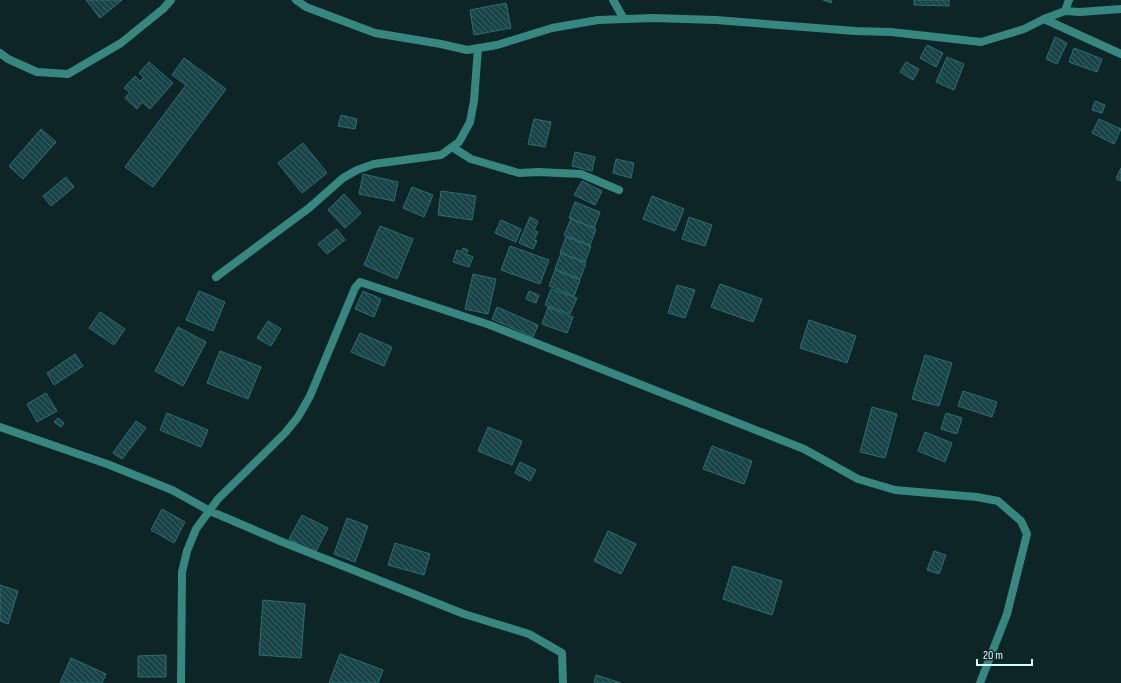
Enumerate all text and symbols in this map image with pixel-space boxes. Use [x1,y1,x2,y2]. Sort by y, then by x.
scale bar [977,641,1032,667]
text: 20 m [983,648,1003,663]

